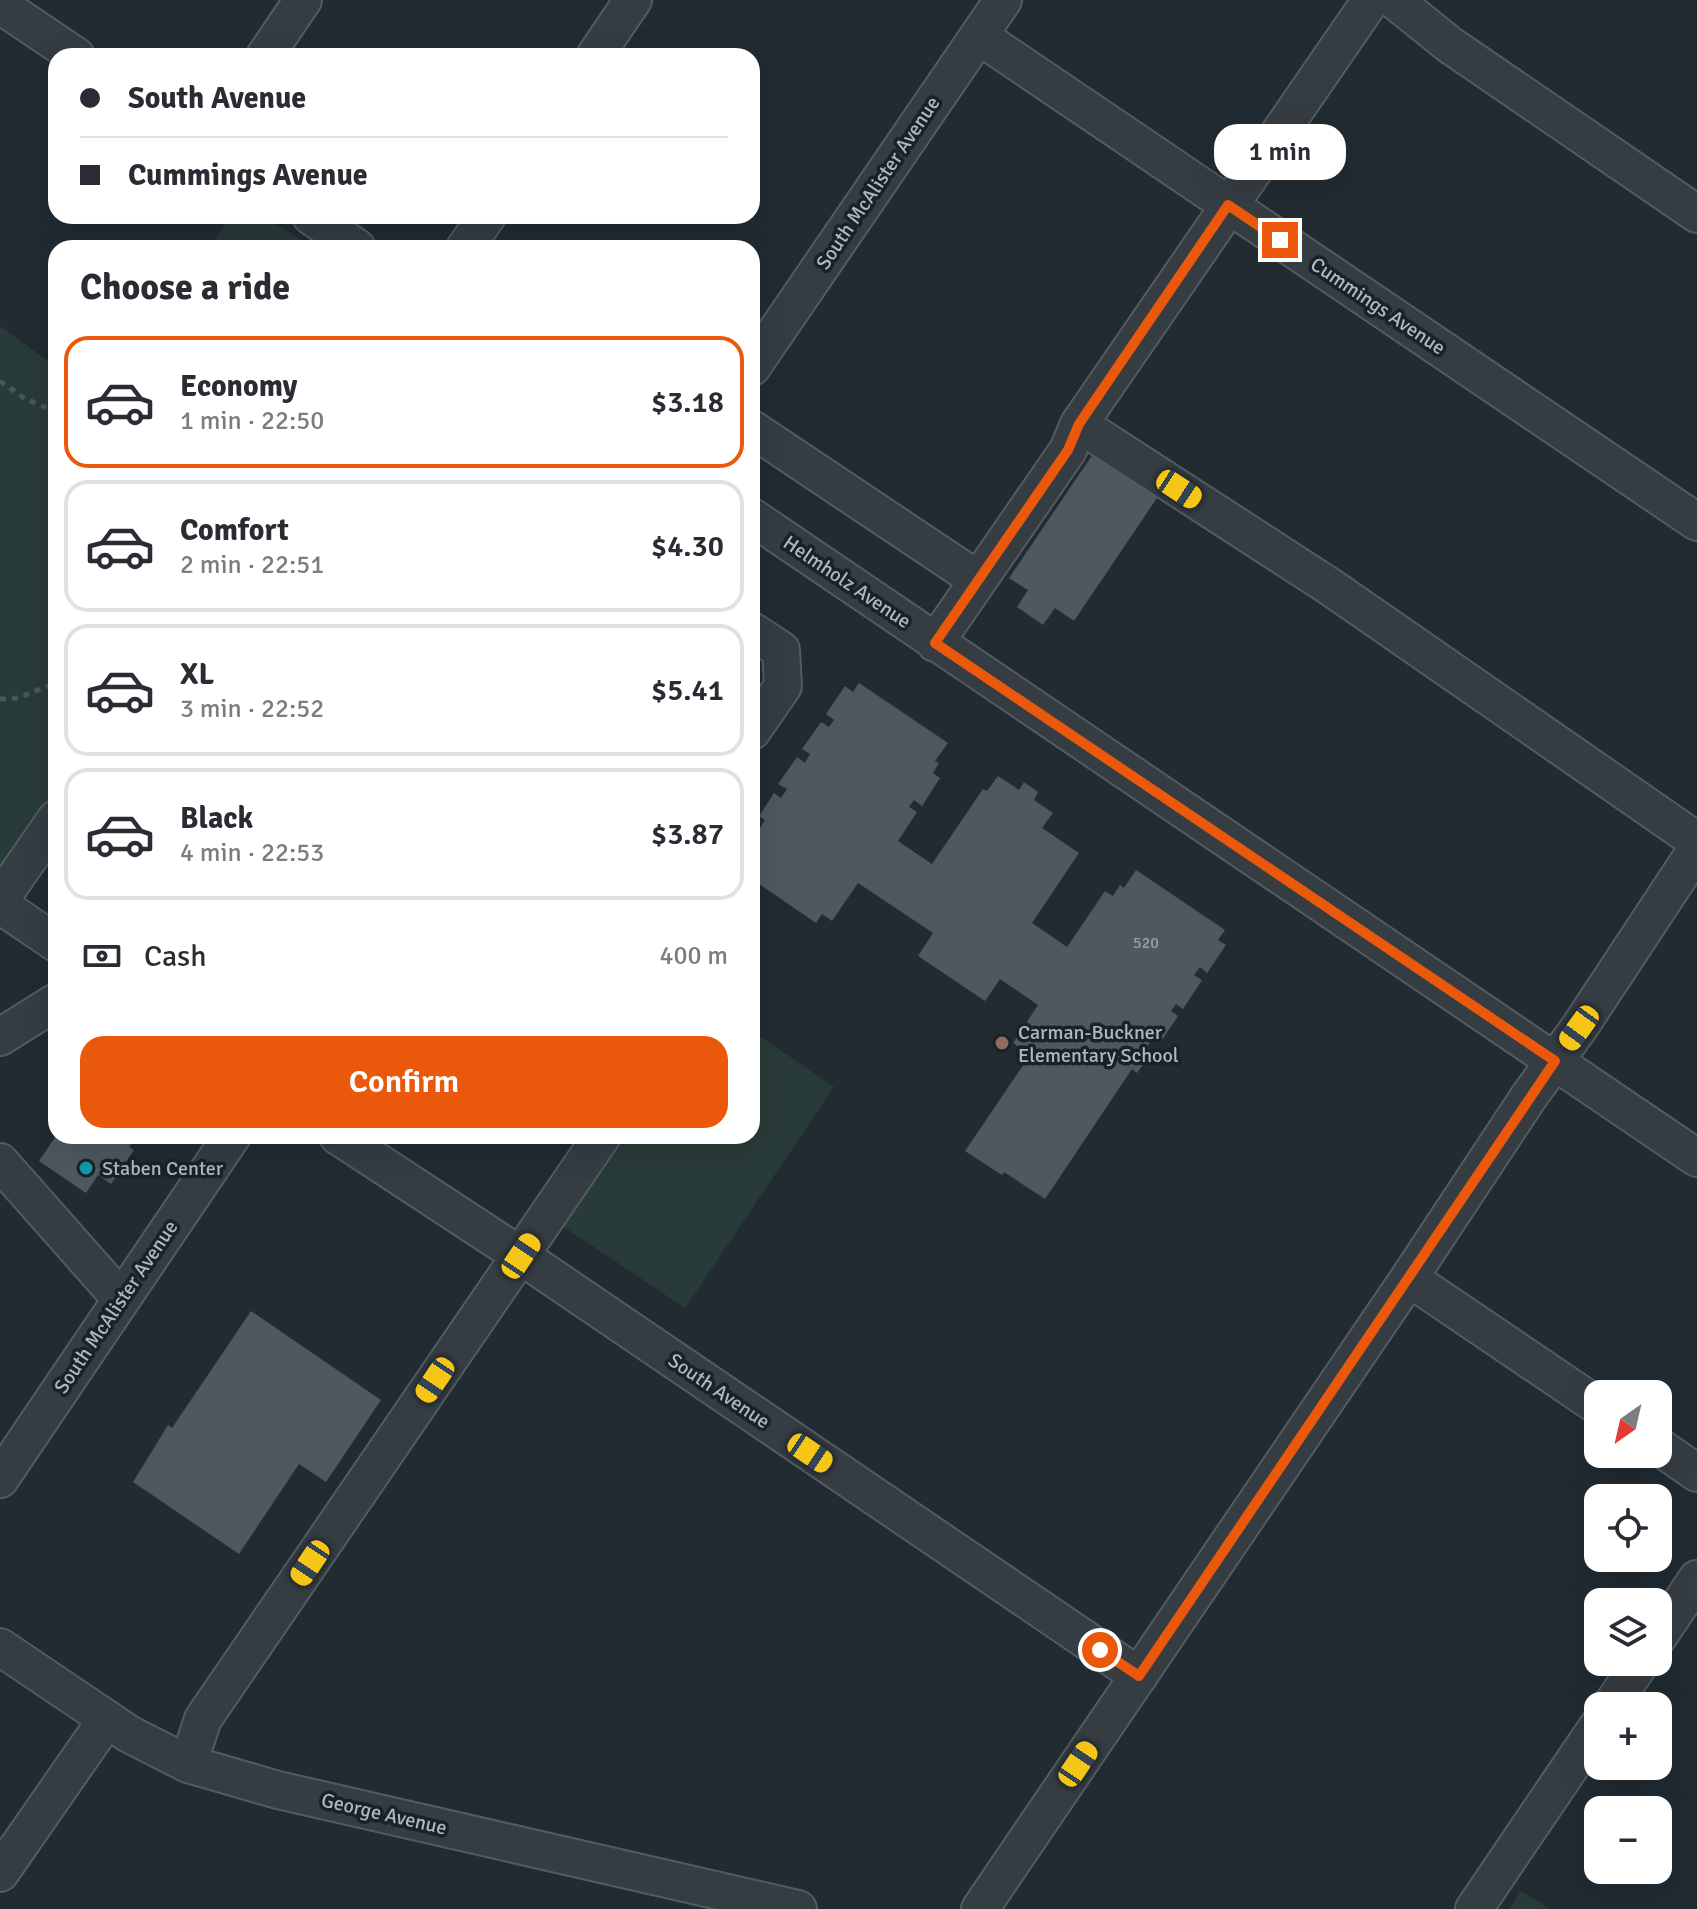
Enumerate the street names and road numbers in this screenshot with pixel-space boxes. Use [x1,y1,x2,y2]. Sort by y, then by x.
street label: South McAlister Avenue [811,92,945,274]
street label: Cummings Avenue [1306,252,1450,360]
street label: Helmholz Avenue [778,530,916,634]
street label: South McAlister Avenue [49,1216,183,1398]
street label: South Avenue [663,1348,775,1434]
street label: George Avenue [319,1787,449,1841]

